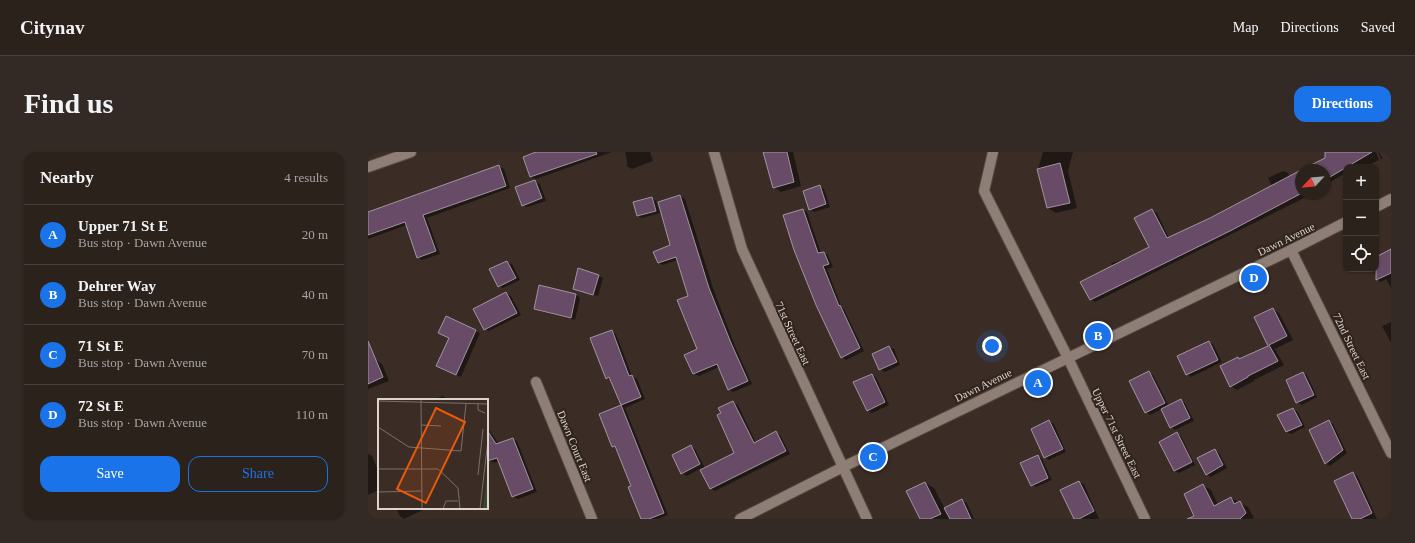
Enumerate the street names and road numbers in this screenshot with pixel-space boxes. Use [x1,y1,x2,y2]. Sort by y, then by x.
street label: Dawn Avenue [1256,220,1317,258]
street label: 71st Street East [773,299,813,367]
street label: 72nd Street East [1331,311,1373,381]
street label: Dawn Avenue [953,366,1014,404]
street label: Upper 71st Street East [1090,386,1144,480]
street label: Dawn Court East [555,409,595,483]

